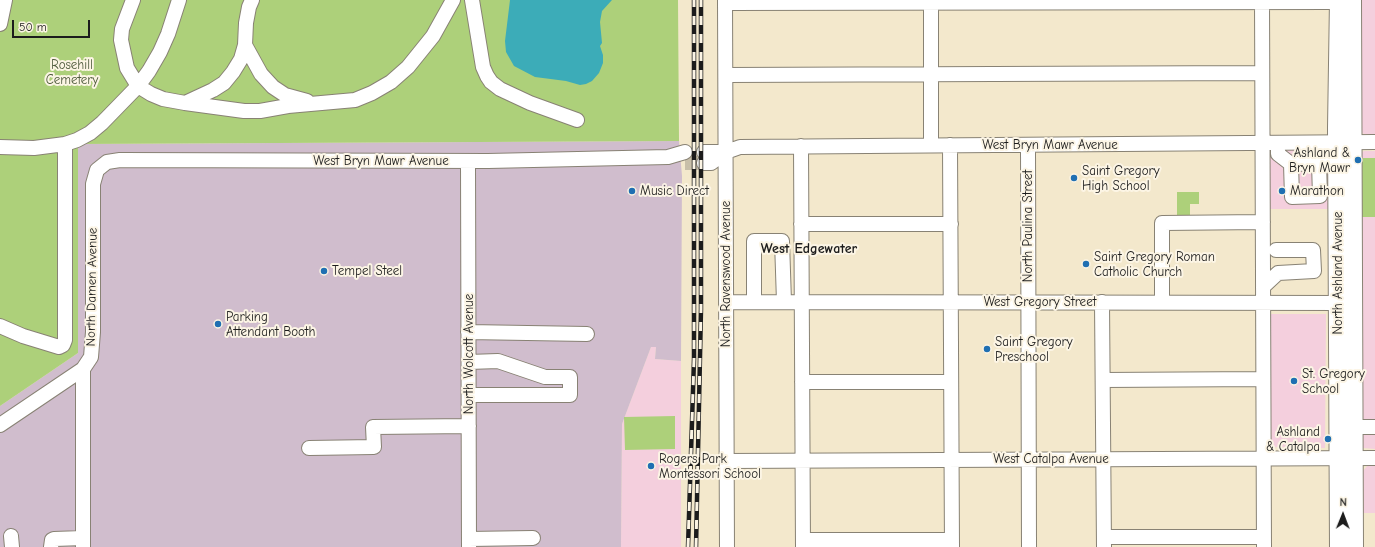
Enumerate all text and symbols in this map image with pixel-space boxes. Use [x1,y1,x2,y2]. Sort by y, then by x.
scale bar [14,12,92,38]
text: 50 m [19,20,47,34]
park label: Rosehill Cemetery [46,57,98,88]
street label: West Bryn Mawr Avenue [982,137,1118,153]
place label: Ashland & Bryn Mawr [1289,145,1350,176]
street label: West Bryn Mawr Avenue [313,153,449,169]
marker: Ashland & Bryn Mawr [1353,155,1363,165]
place label: Saint Gregory High School [1082,163,1160,194]
street label: North Paulina Street [1020,170,1036,282]
marker: Saint Gregory High School [1069,173,1079,183]
place label: Music Direct [640,183,709,199]
place label: Marathon [1290,183,1344,199]
marker: Music Direct [627,186,637,196]
marker: Marathon [1277,186,1287,196]
street label: North Ravenswood Avenue [718,201,734,347]
street label: North Ashland Avenue [1330,211,1346,335]
street label: North Damen Avenue [83,227,101,347]
district label: West Edgewater [761,241,857,257]
place label: Saint Gregory Roman Catholic Church [1094,249,1215,280]
marker: Saint Gregory Roman Catholic Church [1081,259,1091,269]
place label: Tempel Steel [332,263,402,279]
marker: Tempel Steel [319,266,329,276]
street label: North Wolcott Avenue [461,294,477,414]
street label: West Gregory Street [984,294,1096,310]
place label: Parking Attendant Booth [226,309,316,340]
marker: Parking Attendant Booth [213,319,223,329]
place label: Saint Gregory Preschool [995,334,1073,365]
marker: Saint Gregory Preschool [982,344,992,354]
place label: St. Gregory School [1302,366,1365,397]
marker: St. Gregory School [1289,376,1299,386]
place label: Ashland & Catalpa [1266,424,1320,455]
marker: Ashland & Catalpa [1323,434,1333,444]
place label: Rogers Park Montessori School [659,451,761,482]
street label: West Catalpa Avenue [993,451,1109,467]
marker: Rogers Park Montessori School [646,461,656,471]
north arrow [1323,495,1363,535]
text: N [1340,496,1347,509]

